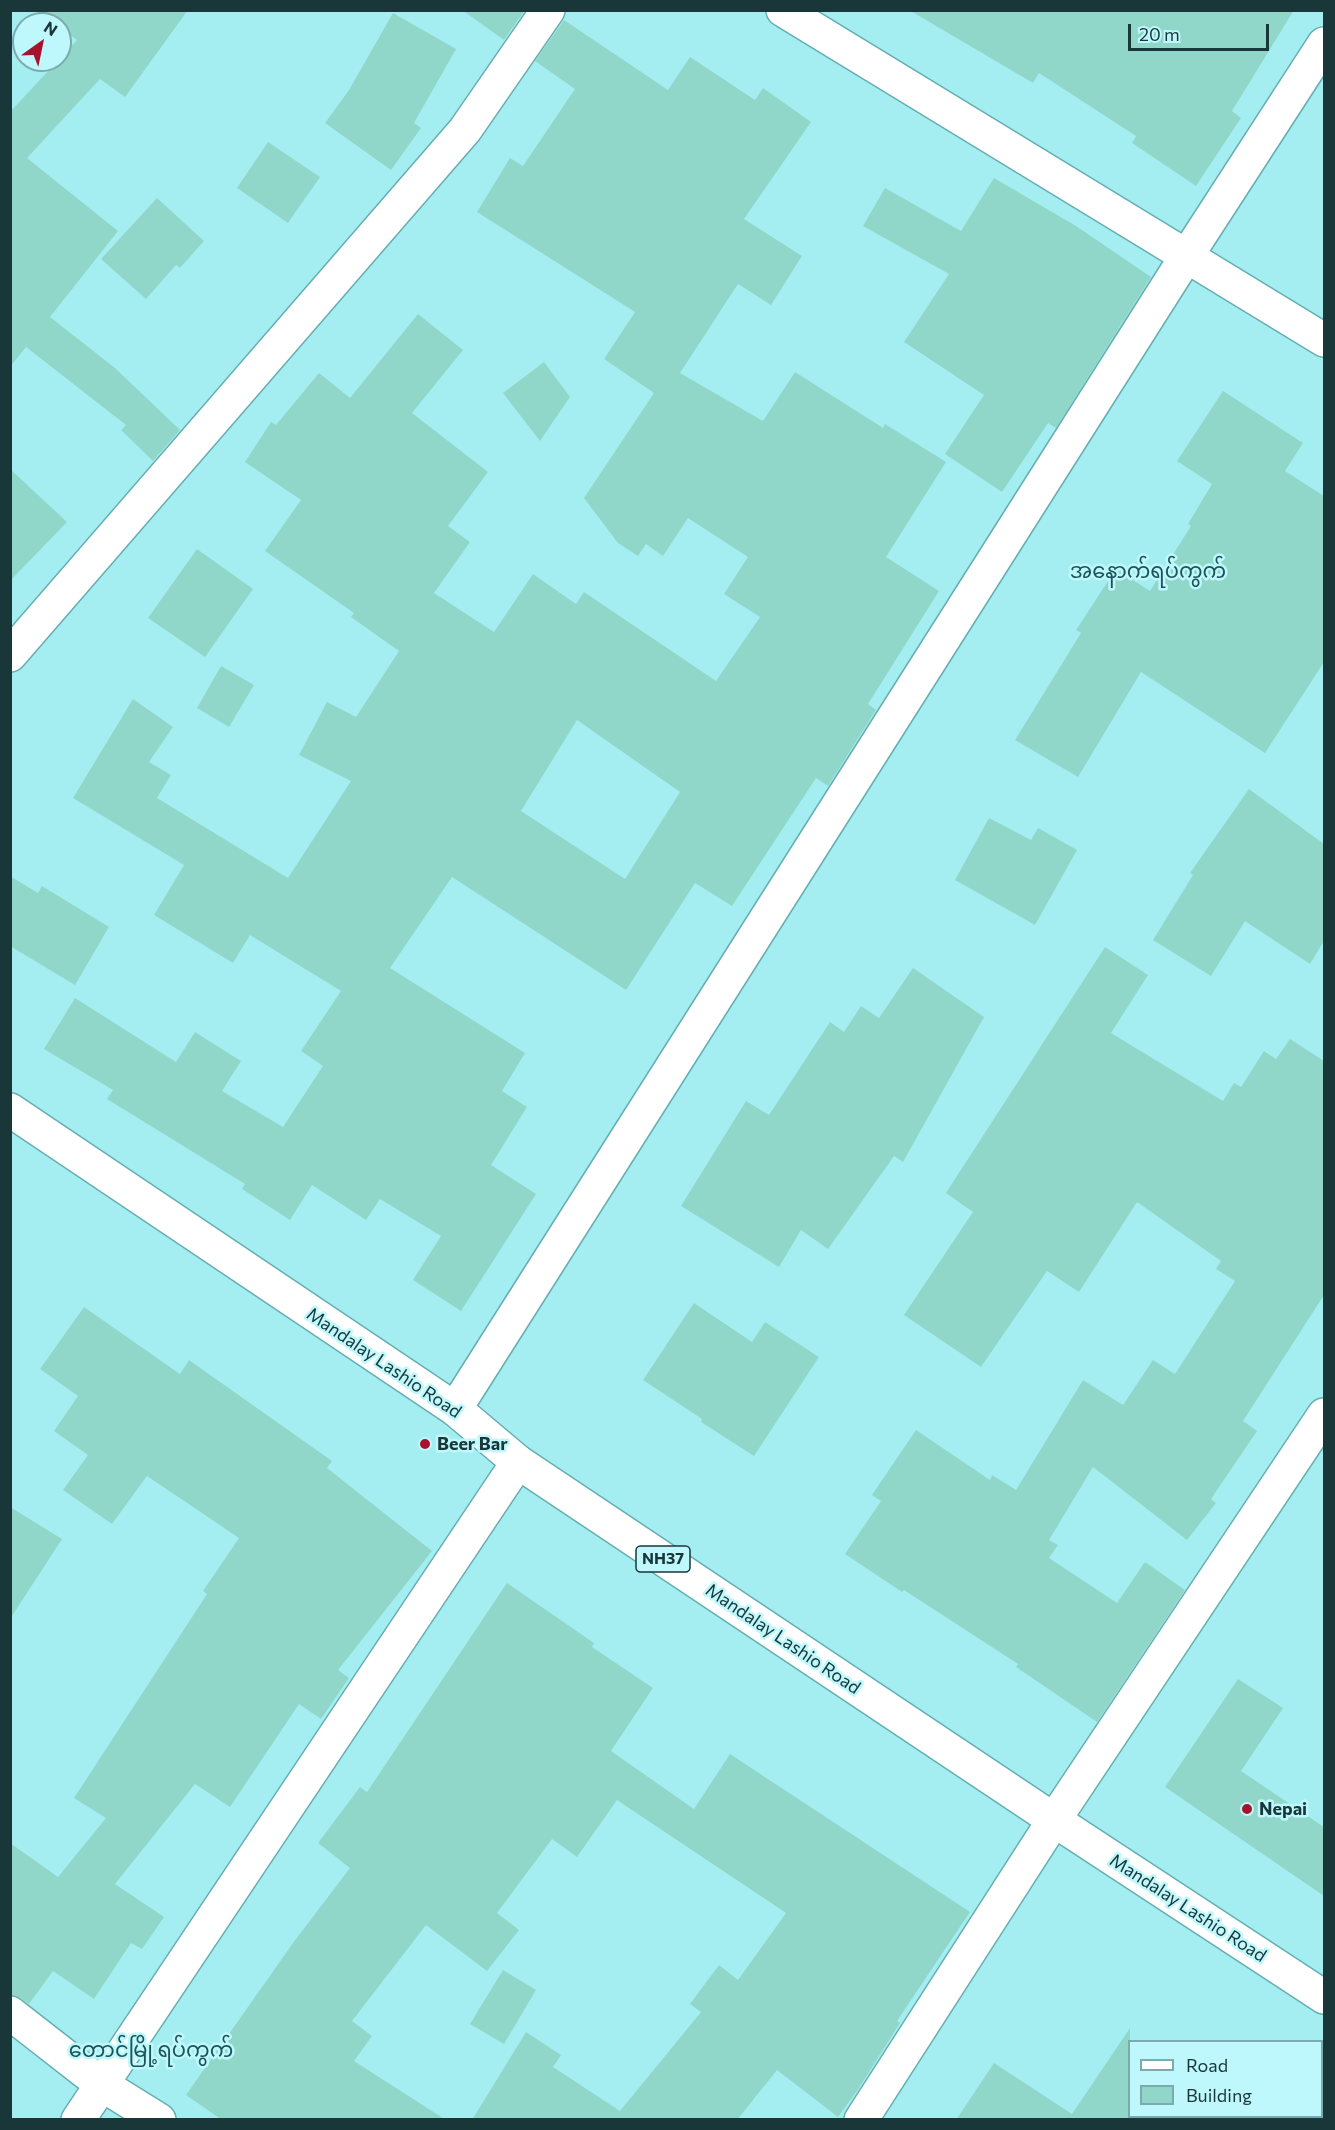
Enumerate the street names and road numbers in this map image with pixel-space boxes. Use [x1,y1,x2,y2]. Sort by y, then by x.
street label: Mandalay Lashio Road [302,1303,466,1423]
road number: NH37 [636,1546,690,1572]
street label: Mandalay Lashio Road [701,1579,865,1699]
street label: Mandalay Lashio Road [1106,1849,1270,1967]

